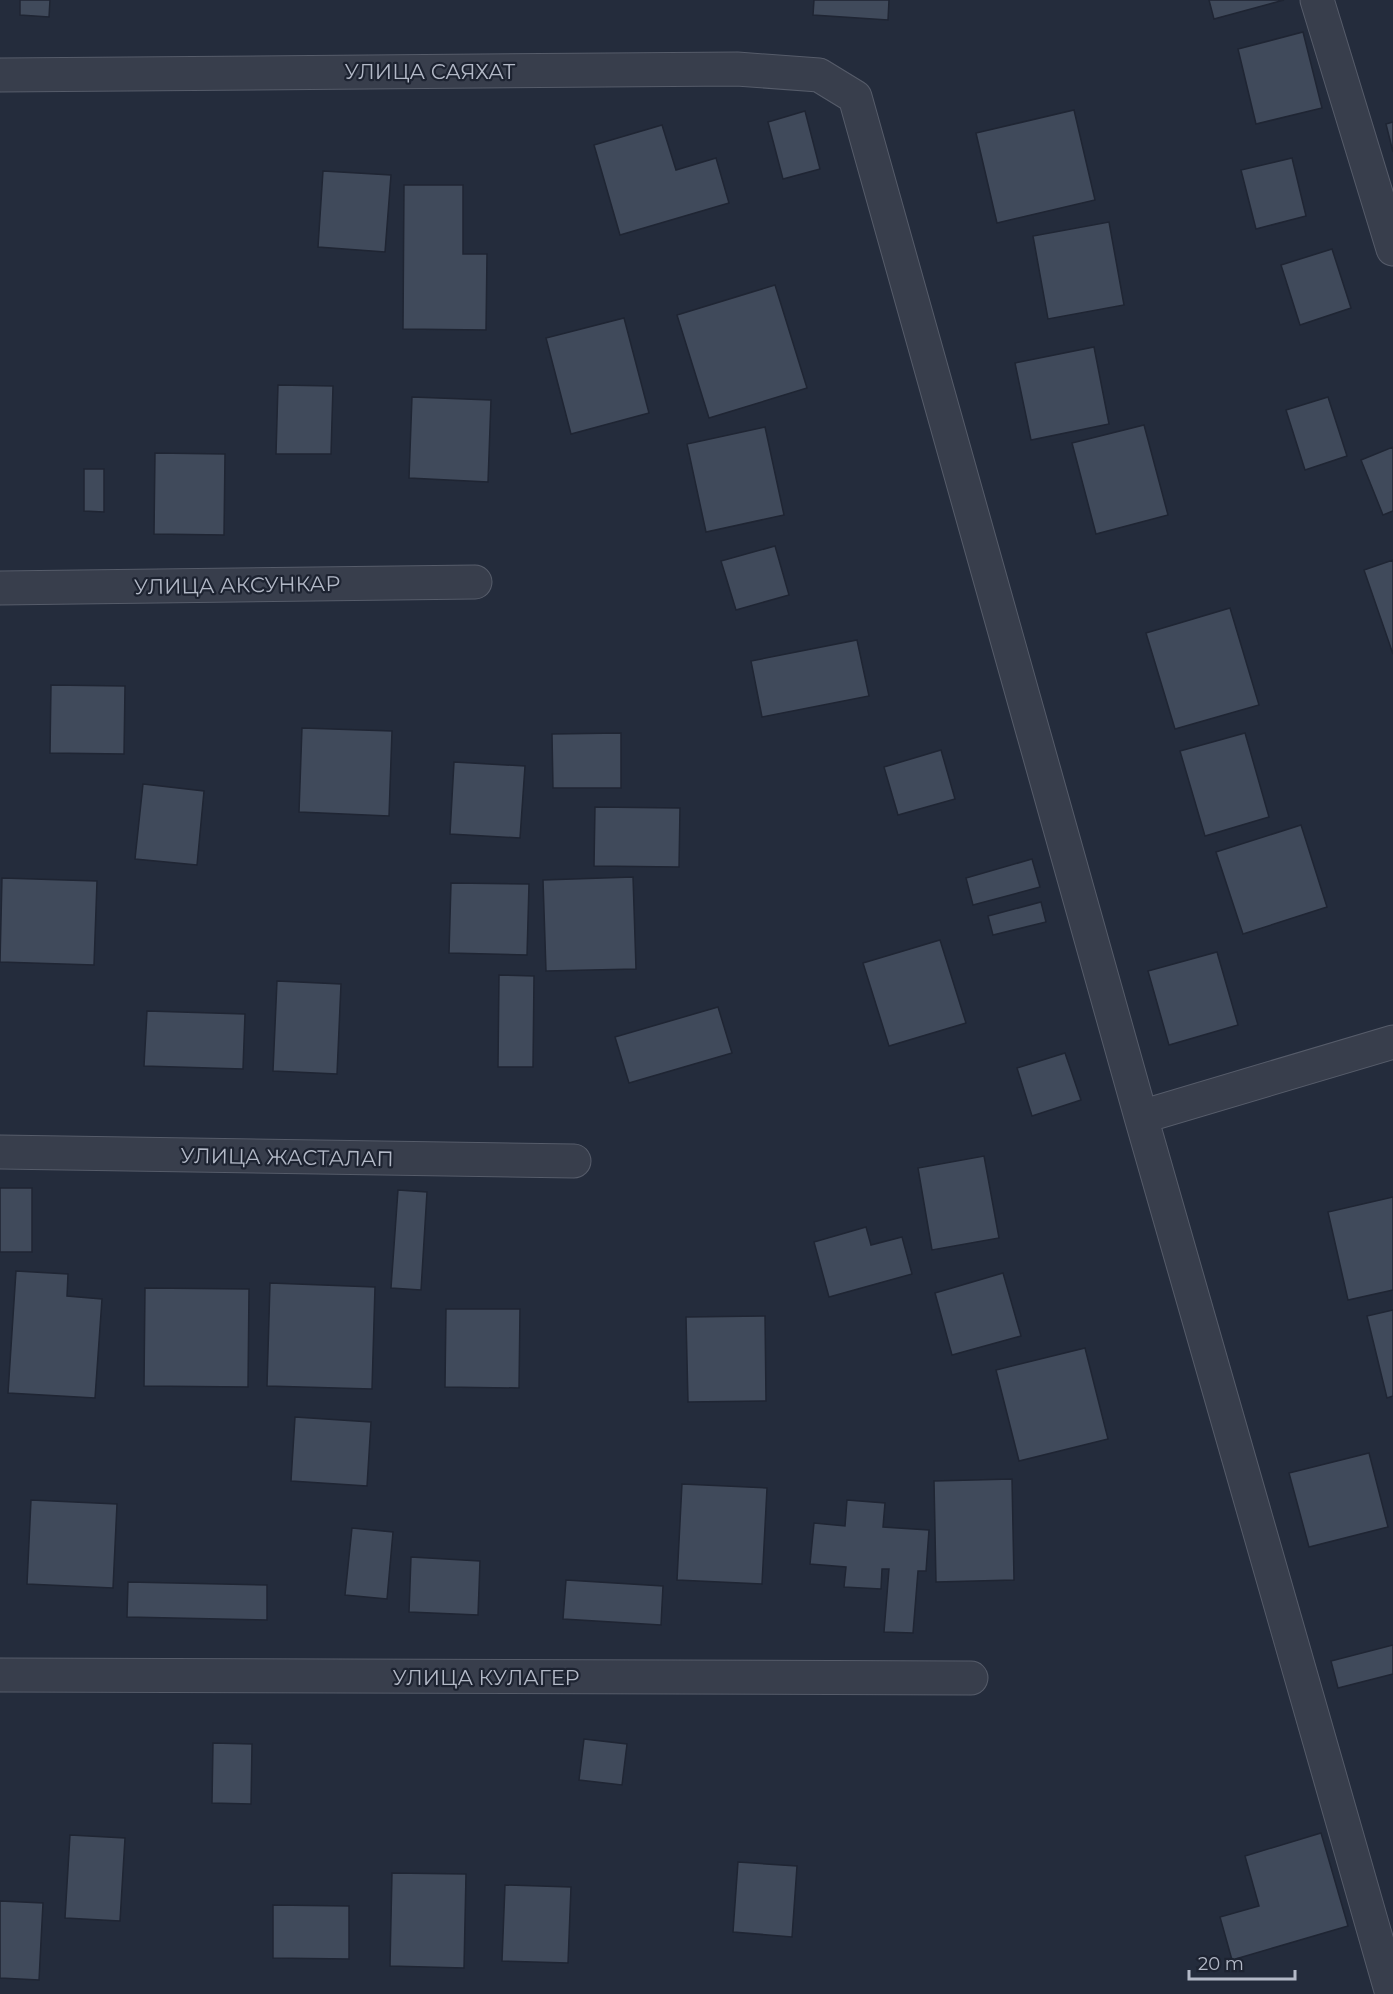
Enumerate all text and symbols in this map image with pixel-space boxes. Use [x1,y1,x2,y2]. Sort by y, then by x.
street label: УЛИЦА САЯХАТ [345,59,516,84]
street label: УЛИЦА АКСУНКАР [134,571,340,599]
street label: УЛИЦА ЖАСТАЛАП [180,1143,394,1171]
street label: УЛИЦА КУЛАГЕР [392,1665,580,1690]
scale bar [1189,1943,1296,1981]
text: 20 m [1198,1953,1244,1975]

